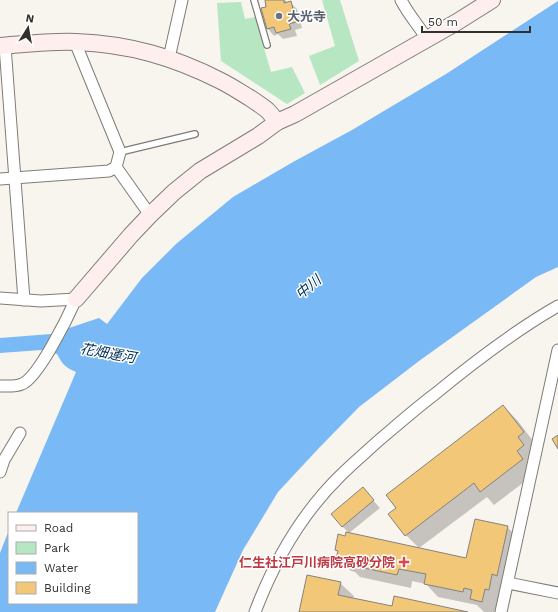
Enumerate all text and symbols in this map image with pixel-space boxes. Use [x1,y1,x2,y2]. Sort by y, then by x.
north arrow [8,8,48,48]
scale bar [422,8,530,34]
place label: 大光寺 [287,9,326,24]
marker: 大光寺 [274,11,284,21]
text: N [25,12,35,26]
text: 50 m [428,15,458,29]
water label: 中川 [292,271,325,302]
water label: 花畑運河 [79,340,140,366]
legend [8,512,138,604]
text: Road [44,521,73,535]
text: Park [44,541,70,555]
place label: 仁生社江戸川病院高砂分院 [239,555,395,570]
marker: 仁生社江戸川病院高砂分院 [398,556,410,568]
text: Water [44,561,79,575]
text: Building [44,581,91,595]

